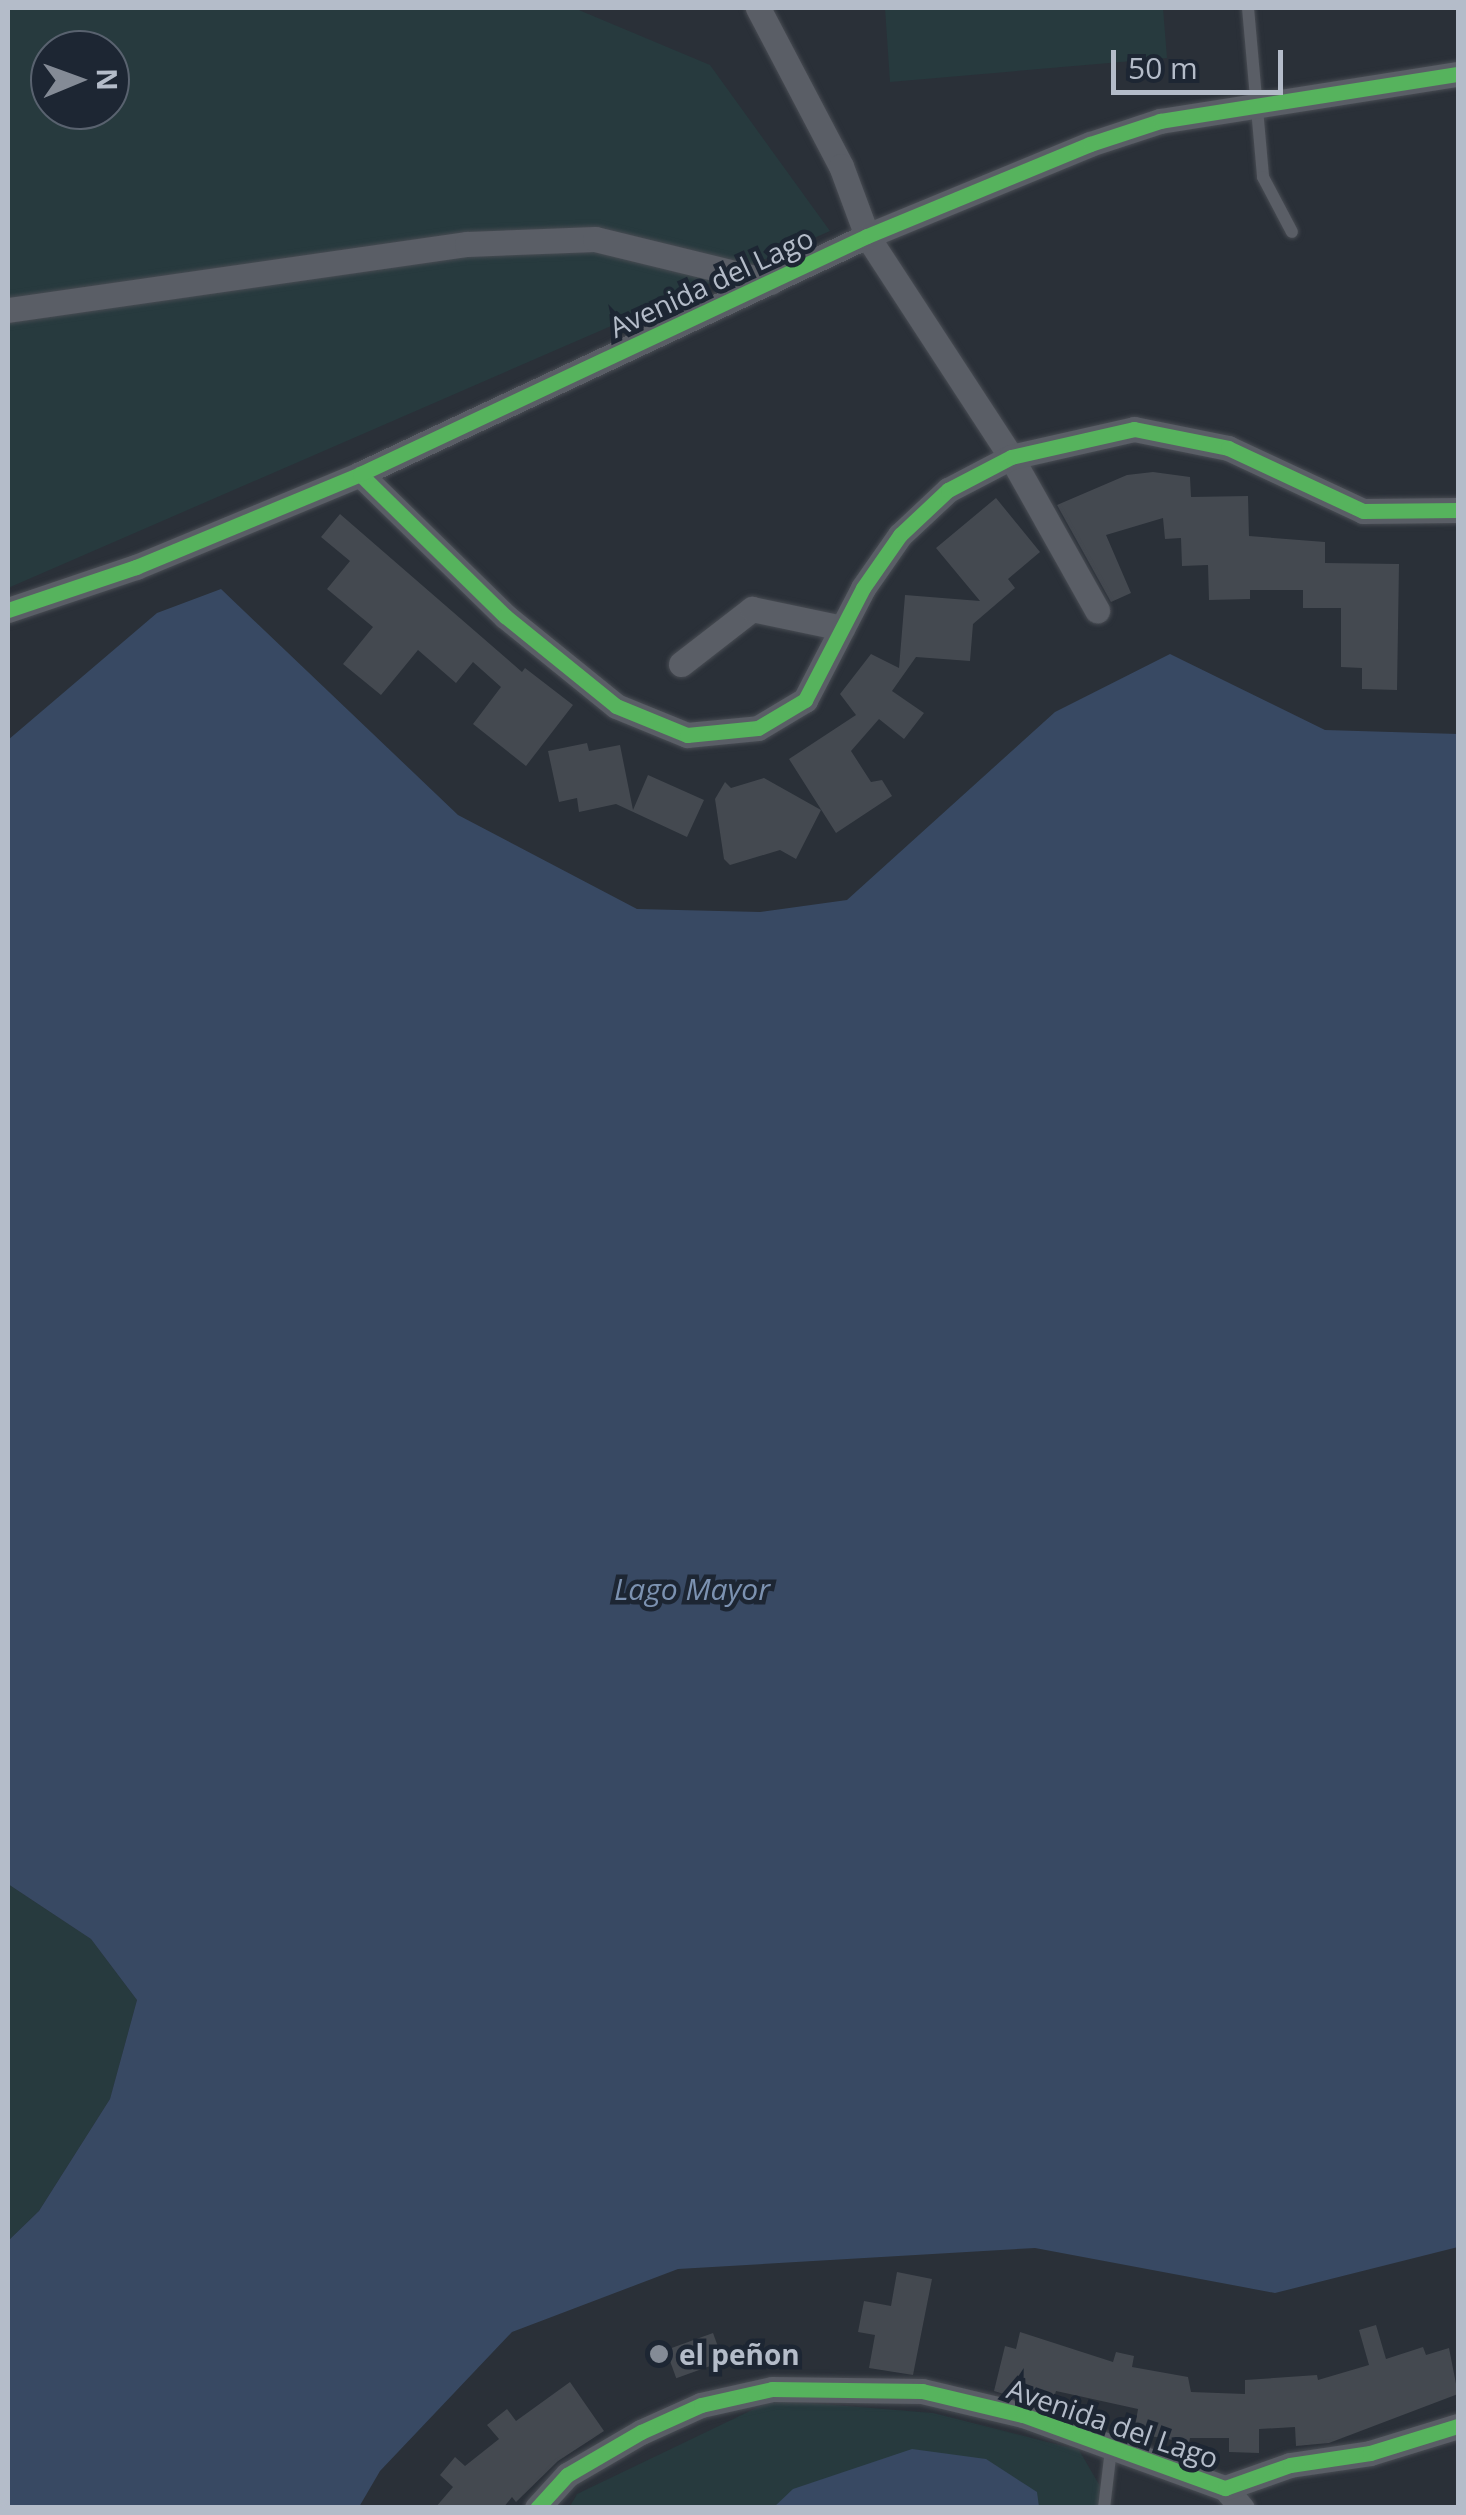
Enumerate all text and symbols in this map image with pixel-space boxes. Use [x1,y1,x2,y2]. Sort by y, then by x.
north arrow [30,30,130,130]
scale bar [1116,30,1288,92]
text: 50 m [1128,47,1198,88]
text: N [89,68,127,91]
street label: Avenida del Lago [604,220,818,344]
water label: Lago Mayor [614,1571,770,1607]
place label: el peñon [679,2337,800,2371]
marker: el peñon [648,2343,670,2365]
street label: Avenida del Lago [1003,2371,1223,2475]

